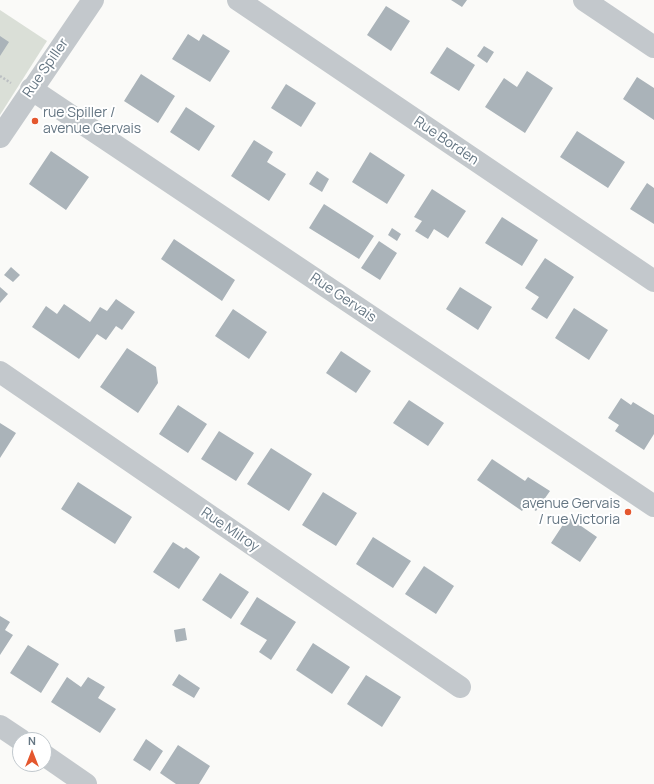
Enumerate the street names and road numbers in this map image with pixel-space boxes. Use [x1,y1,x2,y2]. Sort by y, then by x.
street label: Rue Spiller [20,35,72,101]
street label: Rue Borden [410,113,482,169]
street label: Rue Gervais [307,270,379,326]
street label: Rue Milroy [198,504,262,556]

